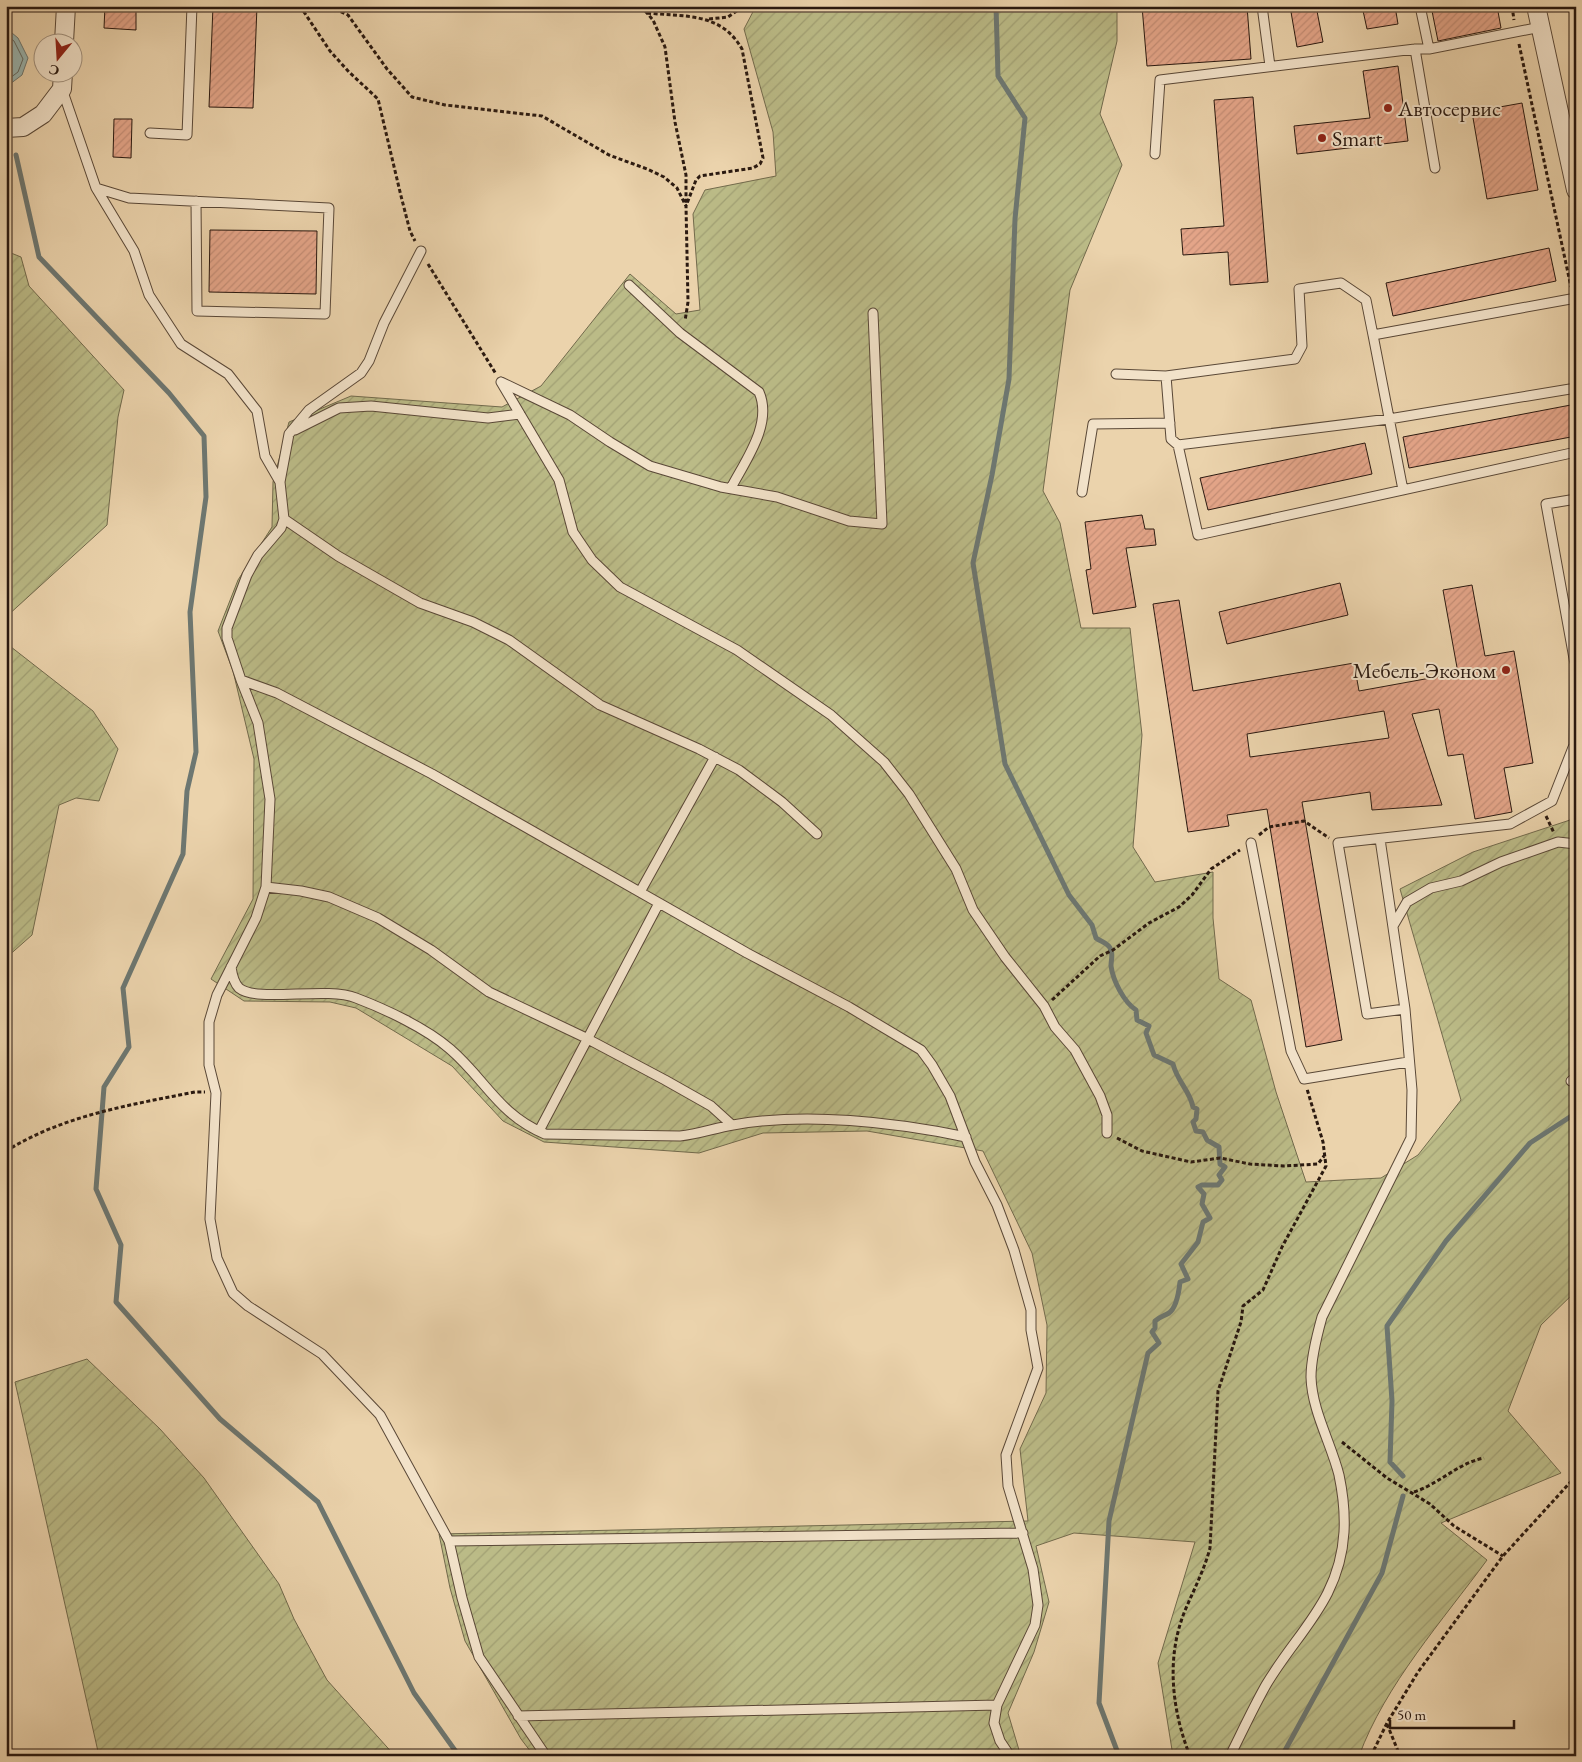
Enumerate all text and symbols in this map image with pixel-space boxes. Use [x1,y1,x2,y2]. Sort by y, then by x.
north arrow [32,32,82,82]
text: С [46,60,61,80]
place label: Автосервис [1397,94,1501,123]
marker: Автосервис [1382,102,1394,114]
place label: Smart [1332,124,1382,153]
marker: Smart [1316,132,1328,144]
place label: Мебель-Эконом [1352,656,1496,685]
marker: Мебель-Эконом [1500,664,1512,676]
scale bar [1390,1697,1513,1729]
text: 50 m [1397,1705,1426,1724]

